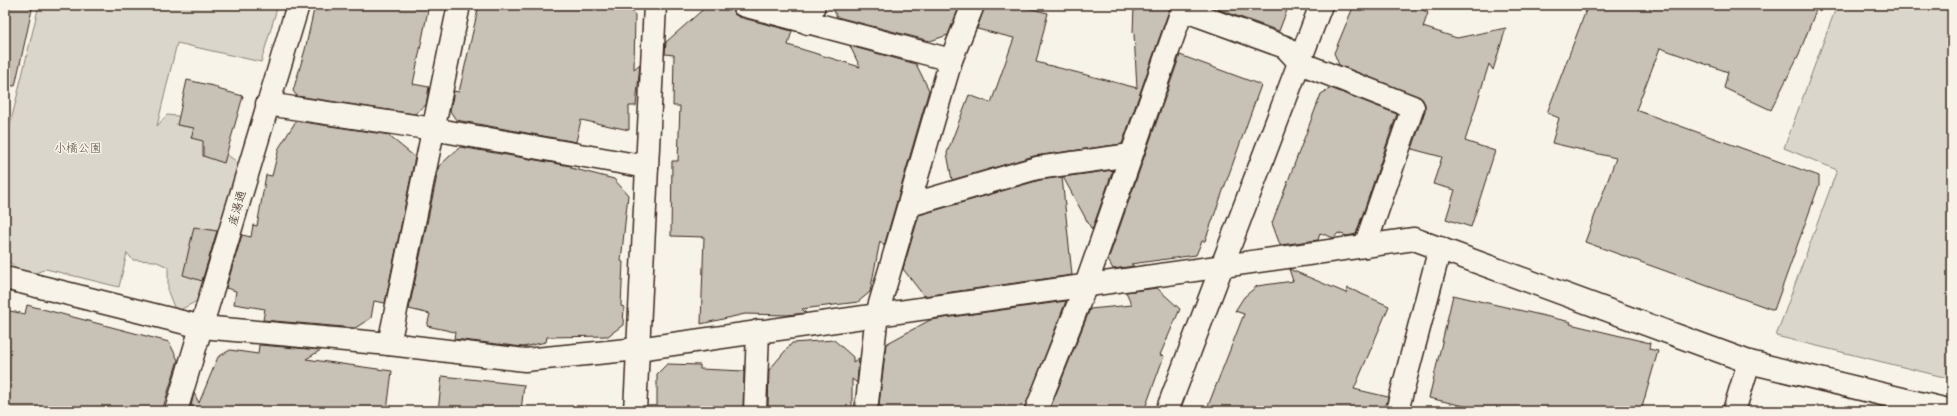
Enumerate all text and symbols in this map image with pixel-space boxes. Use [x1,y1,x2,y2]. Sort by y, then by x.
park label: 小橋公園 [54,139,102,155]
street label: 産湯通 [223,188,249,227]

